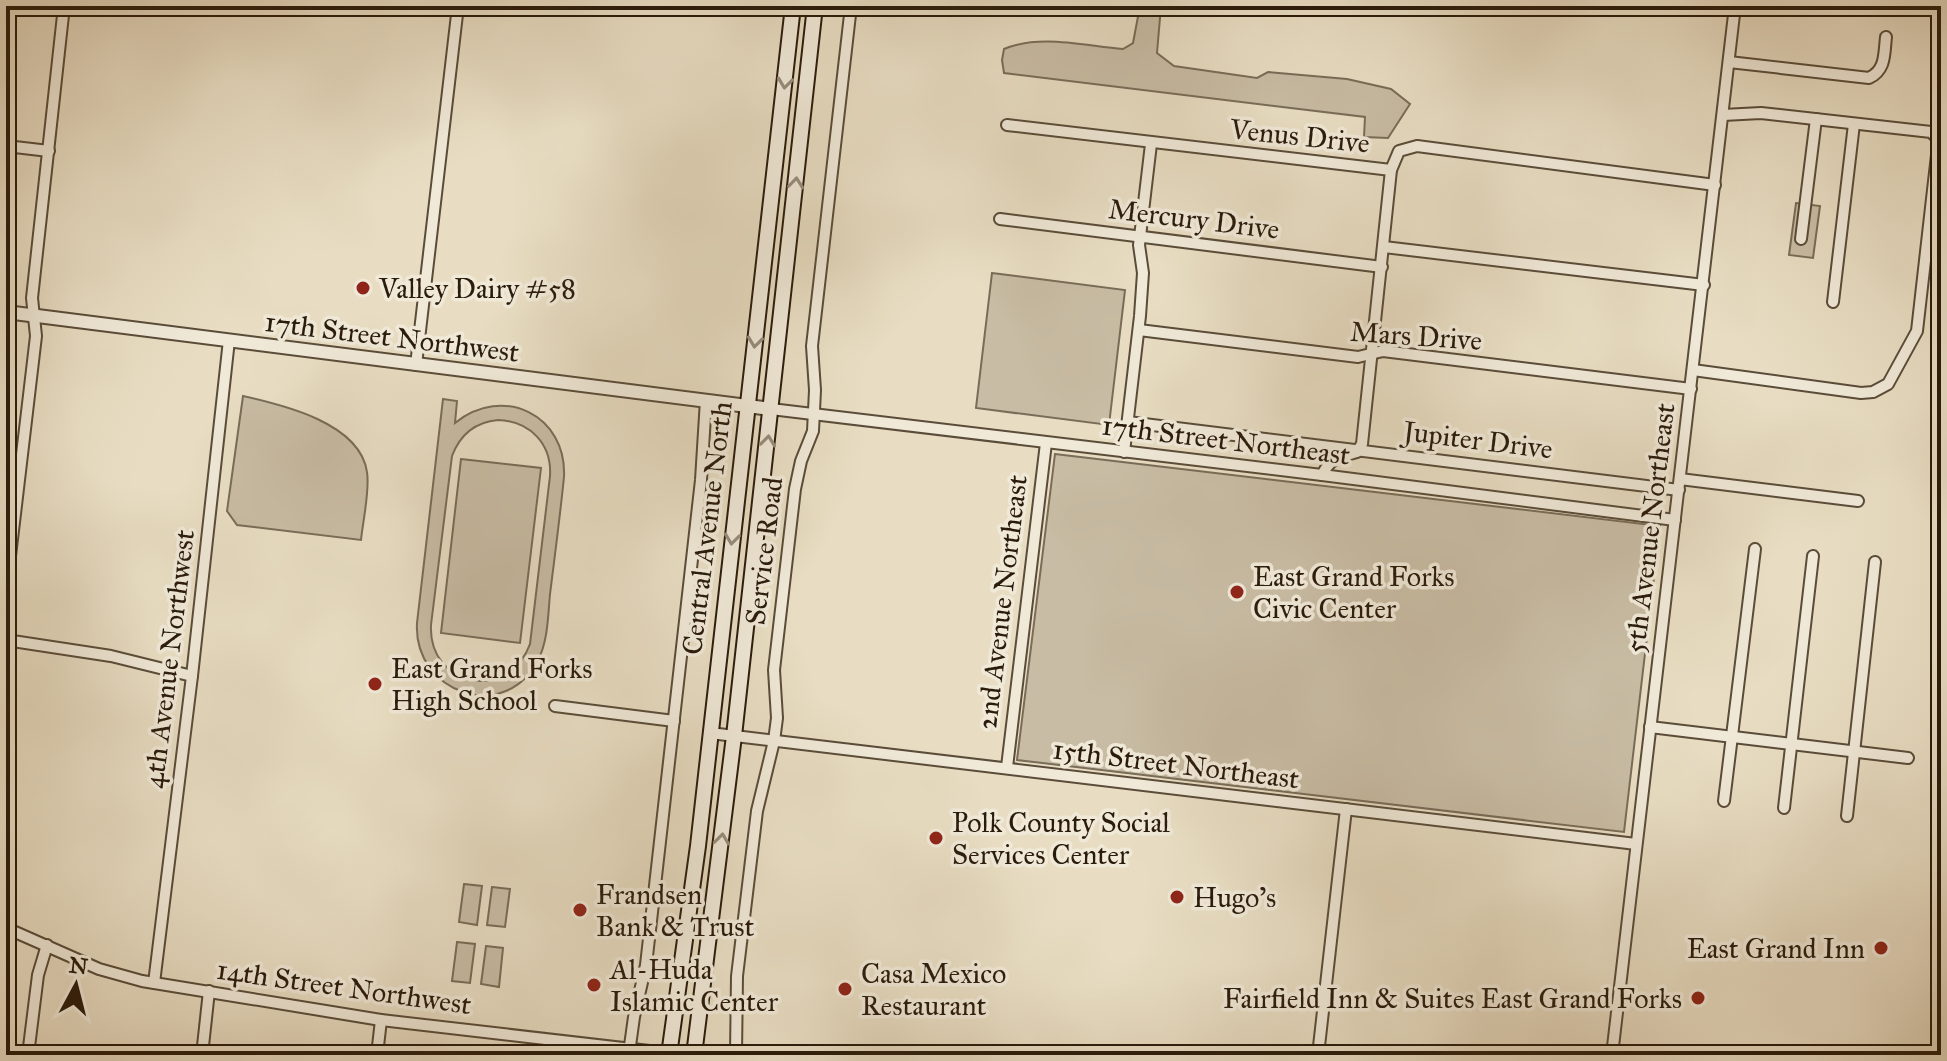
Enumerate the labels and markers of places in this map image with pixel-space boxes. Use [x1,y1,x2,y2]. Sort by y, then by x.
place label: Valley Dairy #58 [378,271,576,306]
marker: Valley Dairy #58 [354,279,372,297]
place label: East Grand Forks Civic Center [1253,559,1454,626]
marker: East Grand Forks Civic Center [1228,583,1246,601]
place label: East Grand Forks High School [391,651,592,718]
marker: East Grand Forks High School [366,675,384,693]
place label: Polk County Social Services Center [952,805,1170,872]
marker: Polk County Social Services Center [927,829,945,847]
place label: Frandsen Bank & Trust [596,877,755,944]
place label: Hugo's [1193,880,1276,915]
marker: Hugo's [1168,888,1186,906]
marker: Frandsen Bank & Trust [571,901,589,919]
place label: East Grand Inn [1687,931,1865,966]
marker: East Grand Inn [1872,939,1890,957]
place label: Al-Huda Islamic Center [609,952,779,1019]
place label: Casa Mexico Restaurant [861,956,1006,1023]
marker: Al-Huda Islamic Center [585,976,603,994]
marker: Casa Mexico Restaurant [836,980,854,998]
place label: Fairfield Inn & Suites East Grand Forks [1223,981,1682,1016]
marker: Fairfield Inn & Suites East Grand Forks [1689,989,1707,1007]

